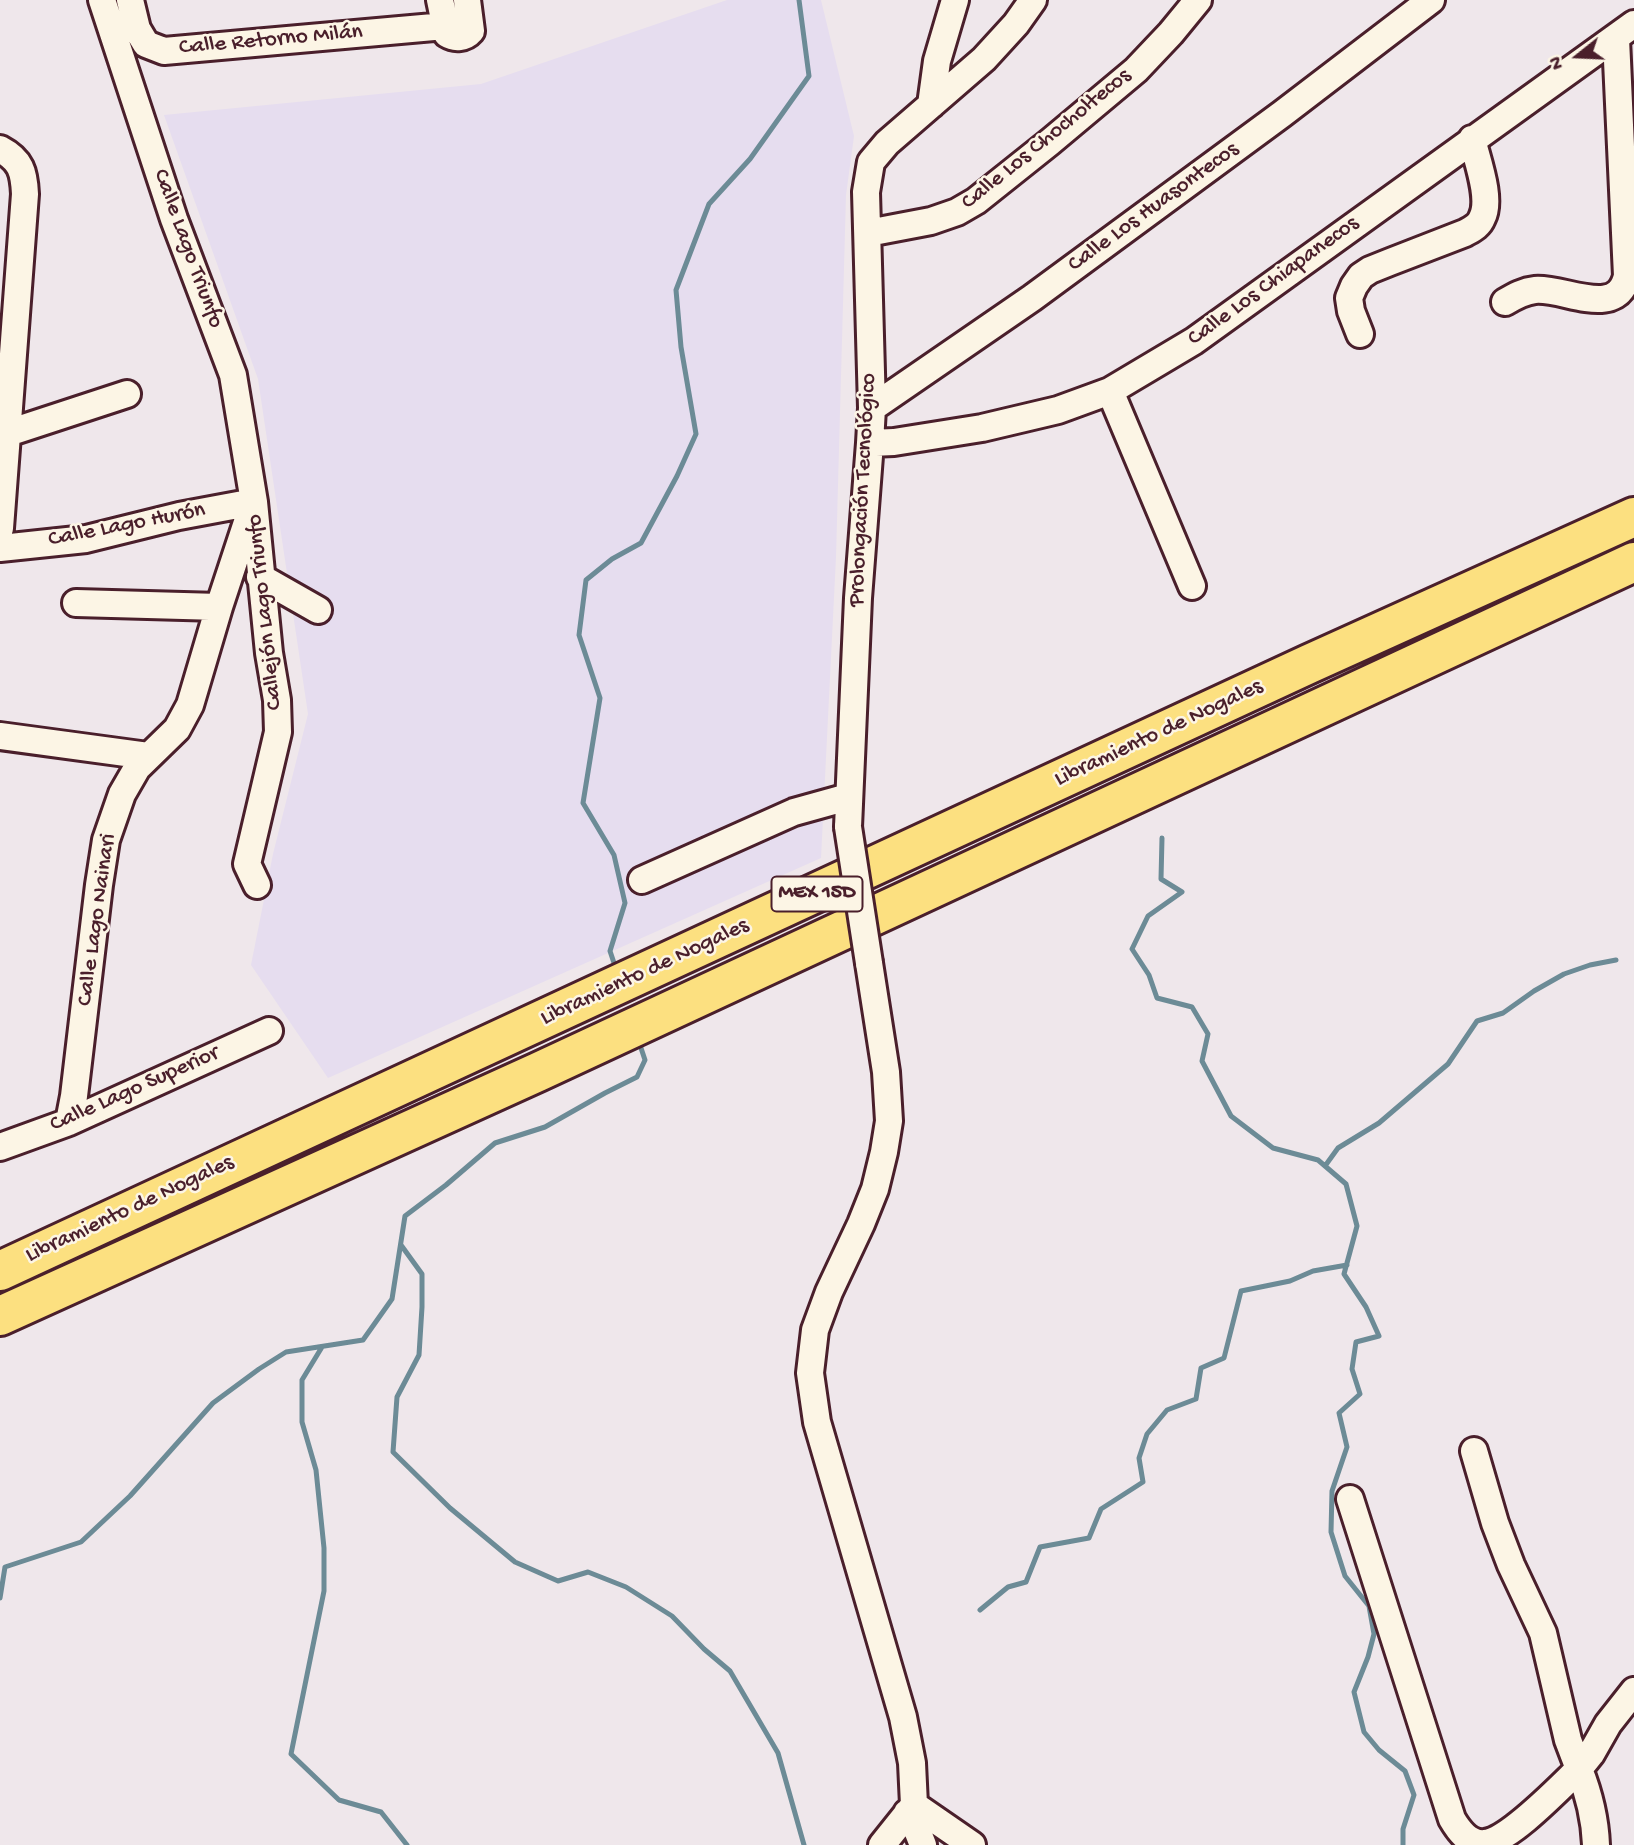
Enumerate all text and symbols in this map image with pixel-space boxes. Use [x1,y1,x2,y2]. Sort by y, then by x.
street label: Calle Retorno Milán [178,19,364,63]
north arrow [1543,21,1613,91]
text: N [1545,53,1570,72]
street label: Calle Los Chocholtecos [957,63,1137,217]
street label: Calle Los Huasontecos [1063,137,1245,279]
street label: Calle Lago Triunfo [145,166,229,332]
street label: Calle Los Chiapanecos [1183,211,1365,353]
street label: Prolongación Tecnológico [844,372,884,608]
street label: Calle Lago Hurón [46,497,208,555]
street label: Callejón Lago Triunfo [242,513,290,711]
street label: Libramiento de Nogales [1051,674,1267,794]
street label: Calle Lago Nainari [72,832,124,1008]
road number: MEX 15D [772,876,862,912]
street label: Libramiento de Nogales [537,913,753,1033]
street label: Calle Lago Superior [46,1040,224,1140]
street label: Libramiento de Nogales [22,1150,238,1270]

